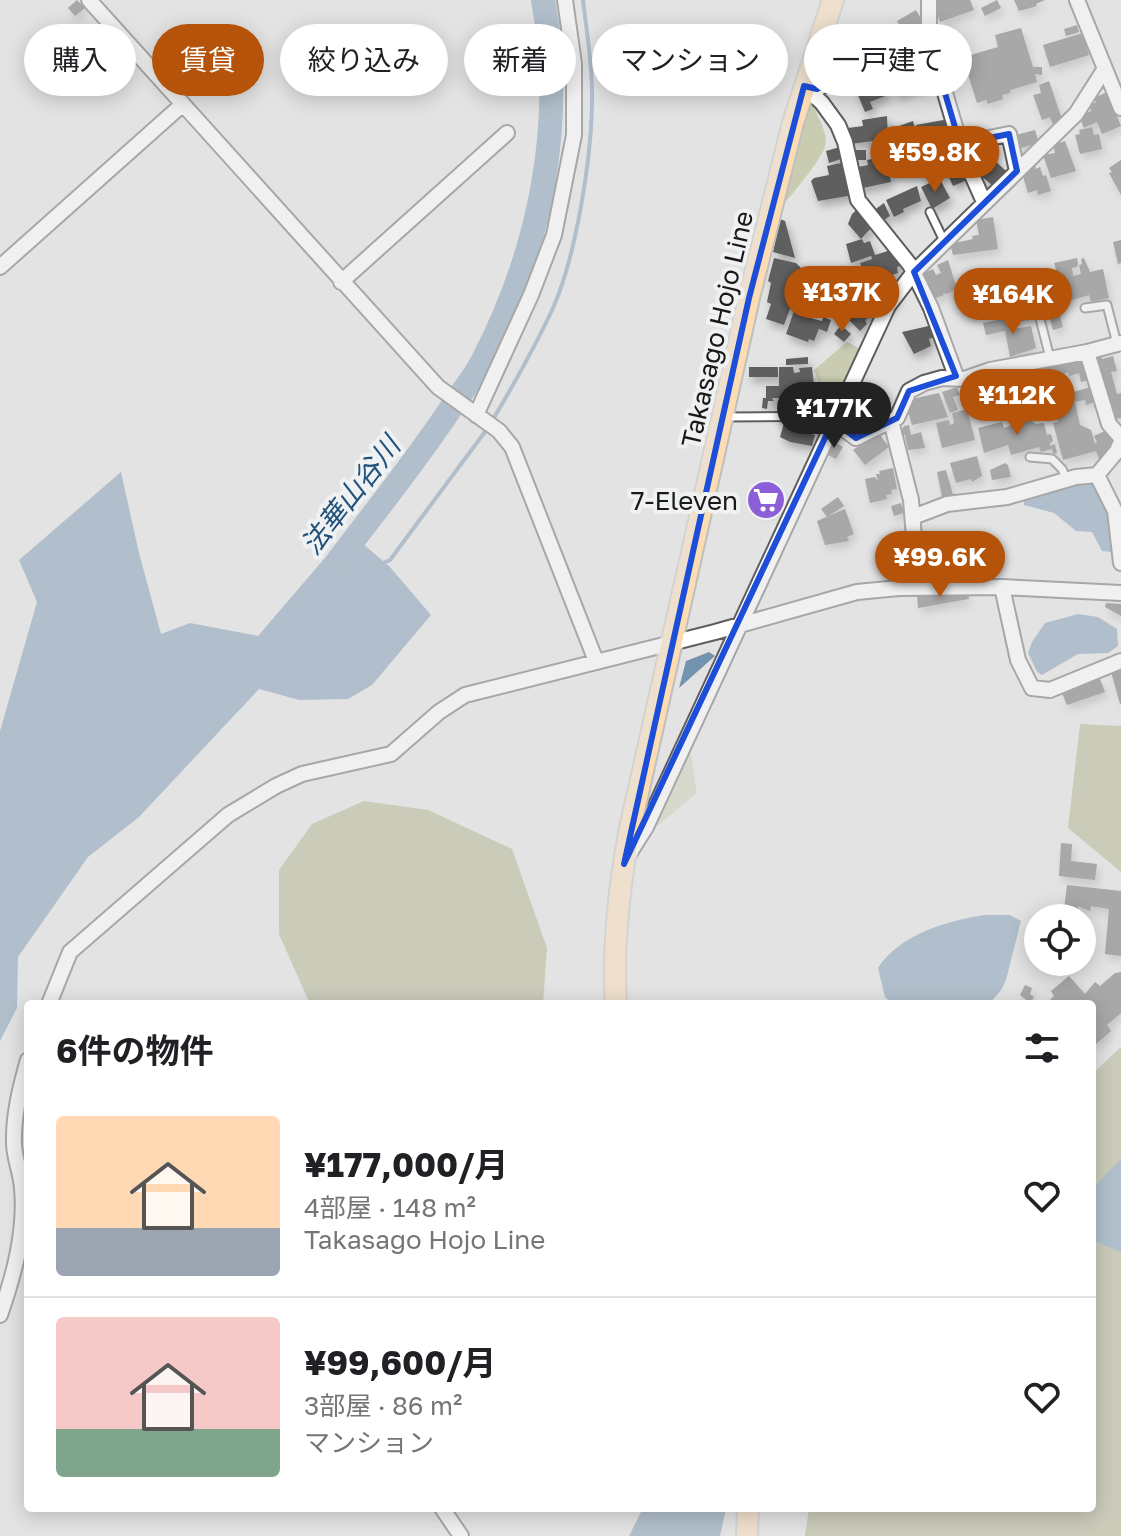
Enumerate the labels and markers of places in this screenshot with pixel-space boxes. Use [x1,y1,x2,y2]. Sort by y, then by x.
pin: ¥59.8K [870,126,1000,194]
pin: ¥137K [786,266,898,334]
pin: ¥164K [957,268,1069,336]
pin: ¥112K [961,369,1073,437]
pin: ¥177K [778,382,890,450]
supermarket icon: 7-Eleven [745,479,787,521]
place label: 7-Eleven [631,485,738,516]
pin: ¥99.6K [875,531,1005,599]

